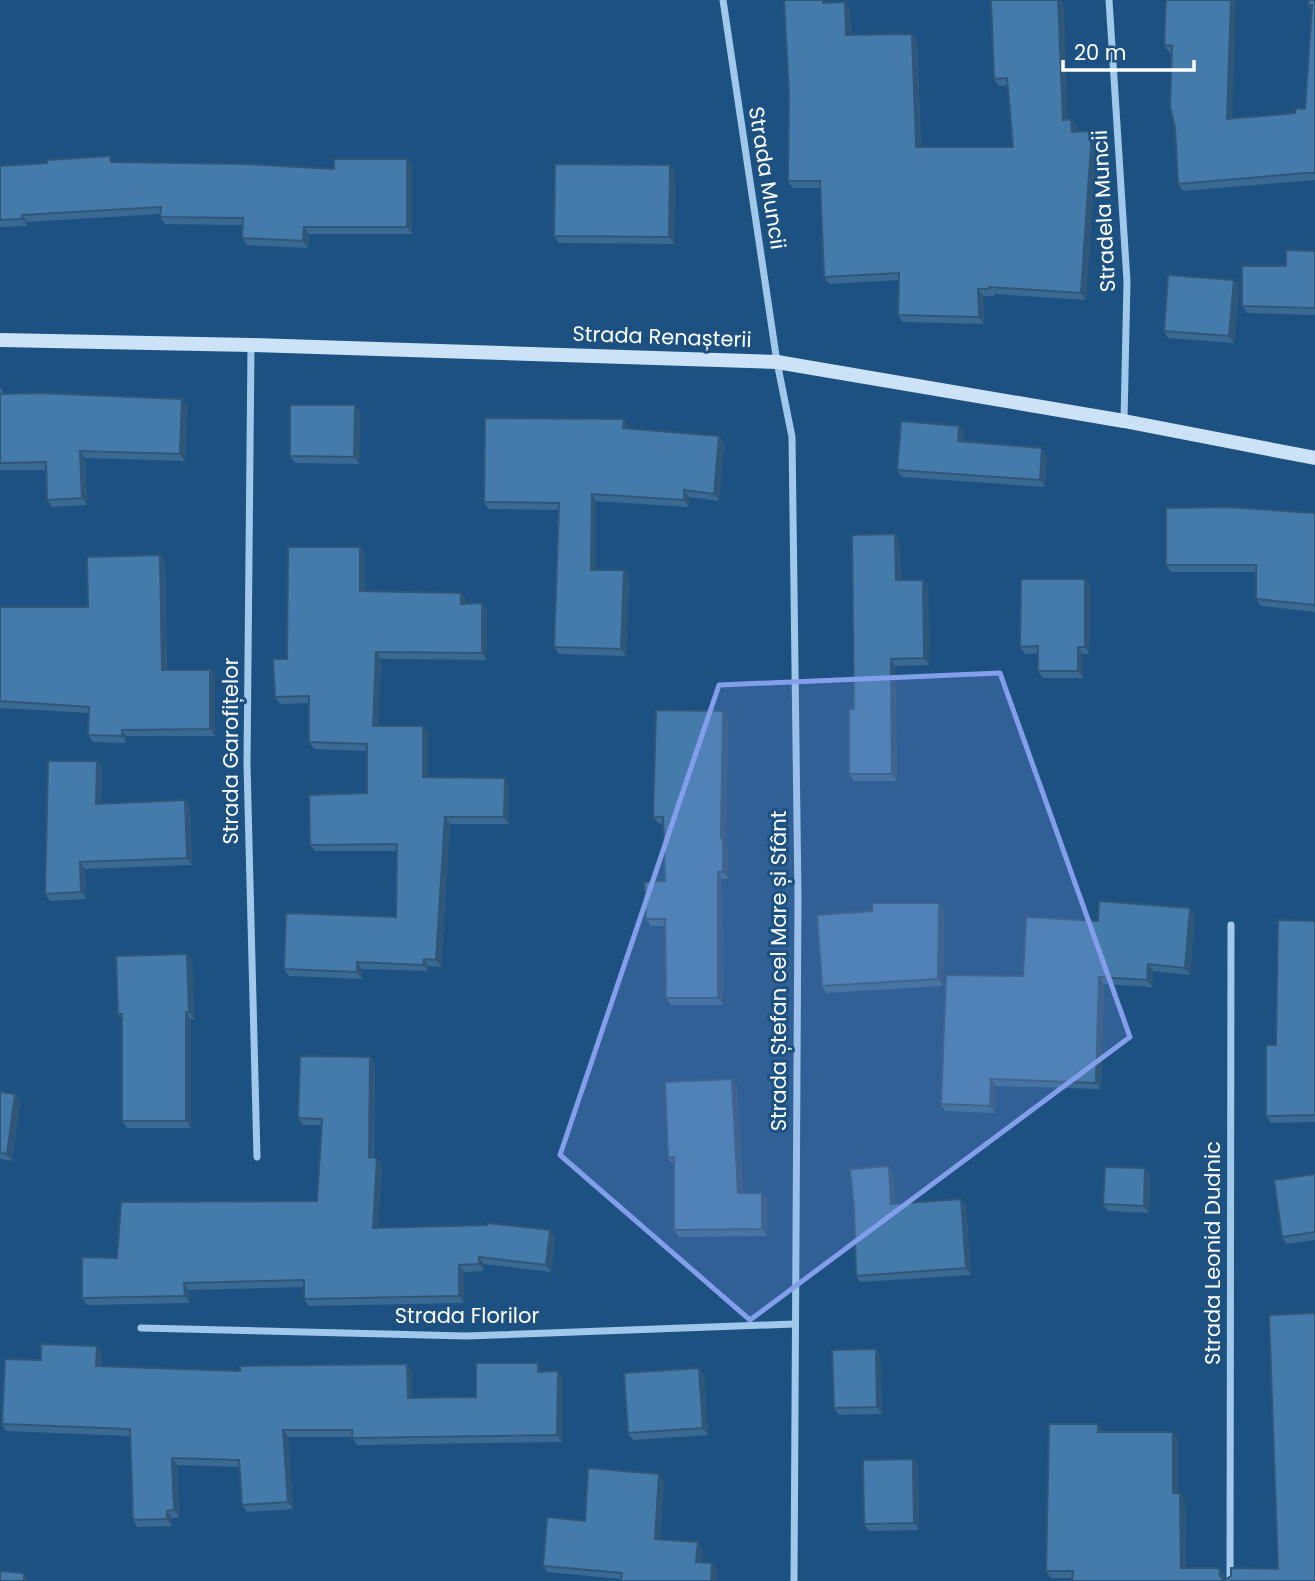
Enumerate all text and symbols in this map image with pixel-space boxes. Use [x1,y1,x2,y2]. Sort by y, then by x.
scale bar [1063,28,1194,72]
text: 20 m [1074,38,1127,67]
street label: Strada Muncii [742,105,793,251]
street label: Stradela Muncii [1085,129,1122,293]
street label: Strada Renașterii [572,319,752,354]
street label: Strada Garofițelor [216,657,245,844]
street label: Strada Ștefan cel Mare și Sfânt [764,811,793,1131]
street label: Strada Leonid Dudnic [1198,1141,1227,1365]
street label: Strada Florilor [395,1301,539,1330]

